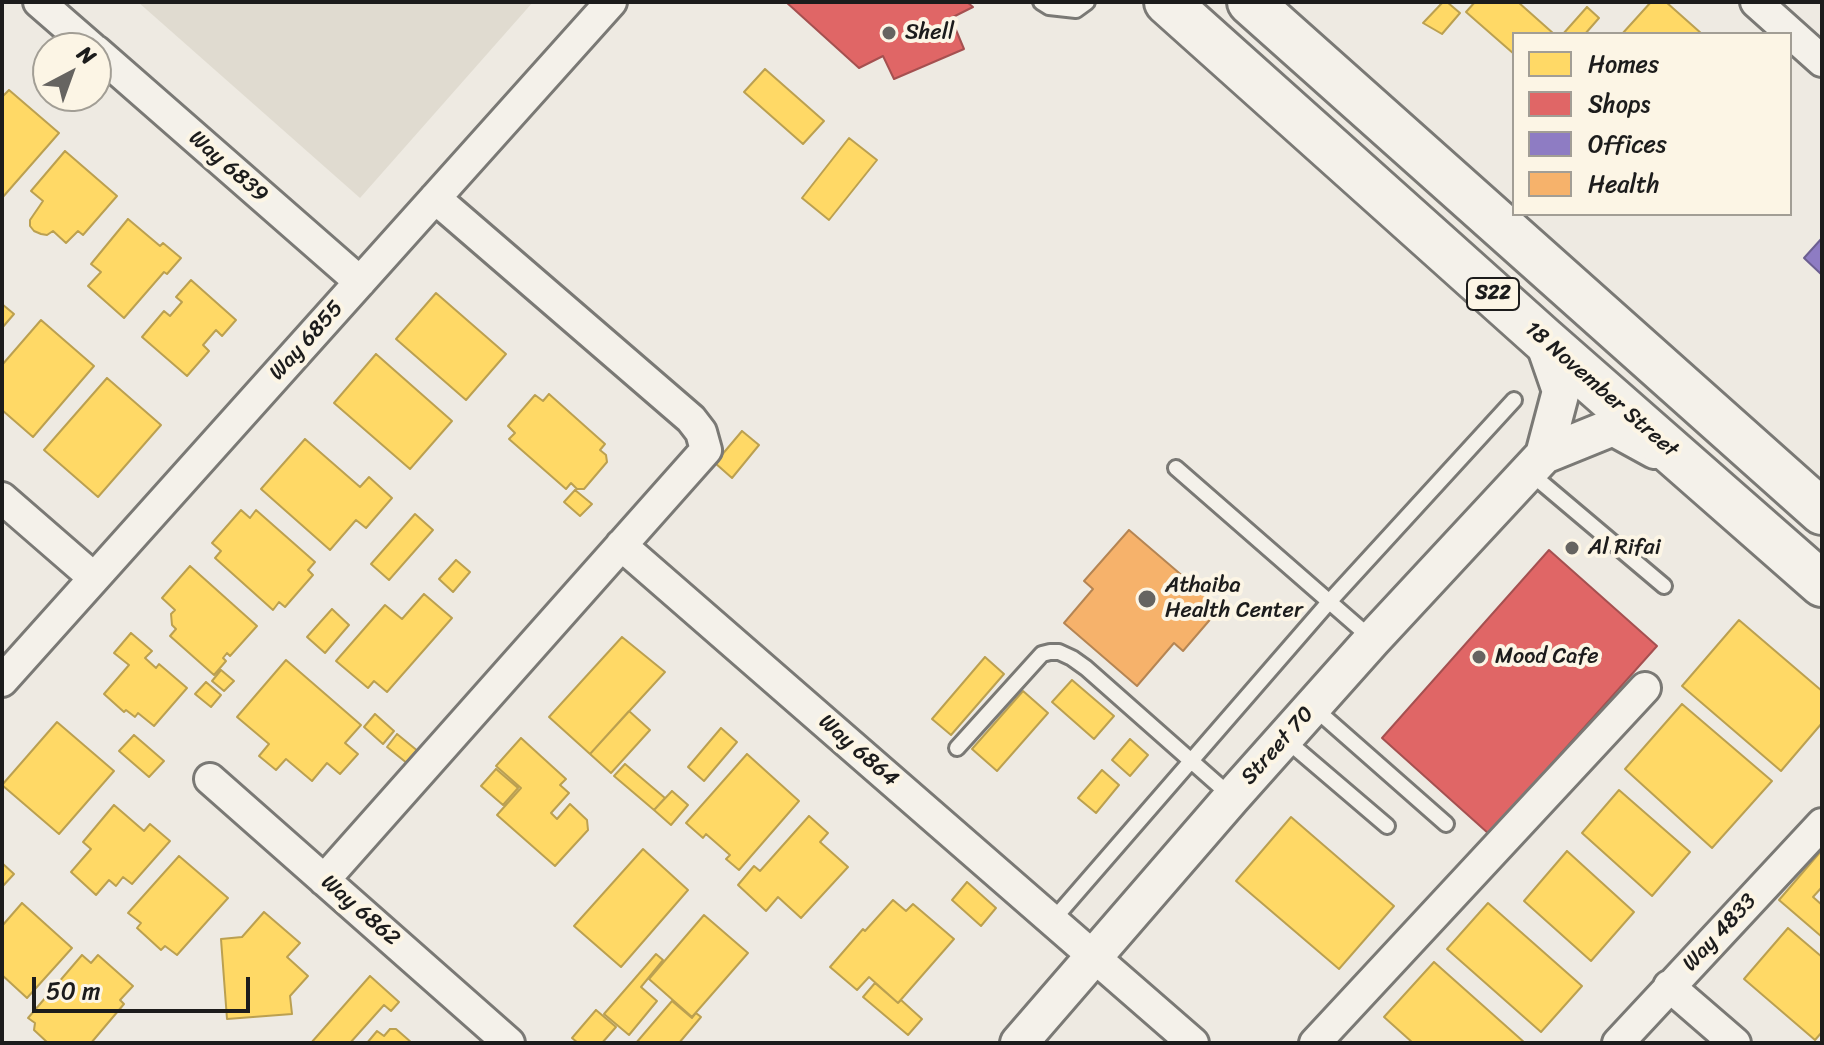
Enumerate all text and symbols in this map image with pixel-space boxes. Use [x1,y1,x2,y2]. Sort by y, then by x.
place label: Shell [905,20,954,46]
marker: Shell [880,24,898,42]
north arrow [32,32,112,112]
legend [1512,32,1792,216]
text: N [68,35,105,75]
text: Homes [1588,43,1659,85]
text: Shops [1588,83,1650,125]
text: Offices [1588,123,1667,165]
street label: Way 6839 [183,125,273,209]
text: Health [1588,163,1659,205]
road number: S22 [1467,278,1519,310]
street label: Way 6855 [264,296,350,386]
street label: 18 November Street [1519,316,1683,464]
place label: Al Rifai [1588,535,1661,561]
marker: Al Rifai [1563,539,1581,557]
place label: Athaiba Health Center [1165,573,1303,624]
marker: Athaiba Health Center [1136,588,1158,610]
place label: Mood Cafe [1495,644,1598,670]
marker: Mood Cafe [1470,648,1488,666]
street label: Street 70 [1236,701,1320,791]
street label: Way 6864 [813,709,903,793]
street label: Way 6862 [315,870,405,952]
street label: Way 4833 [1678,889,1762,977]
scale bar [36,961,254,1011]
text: 50 m [46,970,101,1012]

